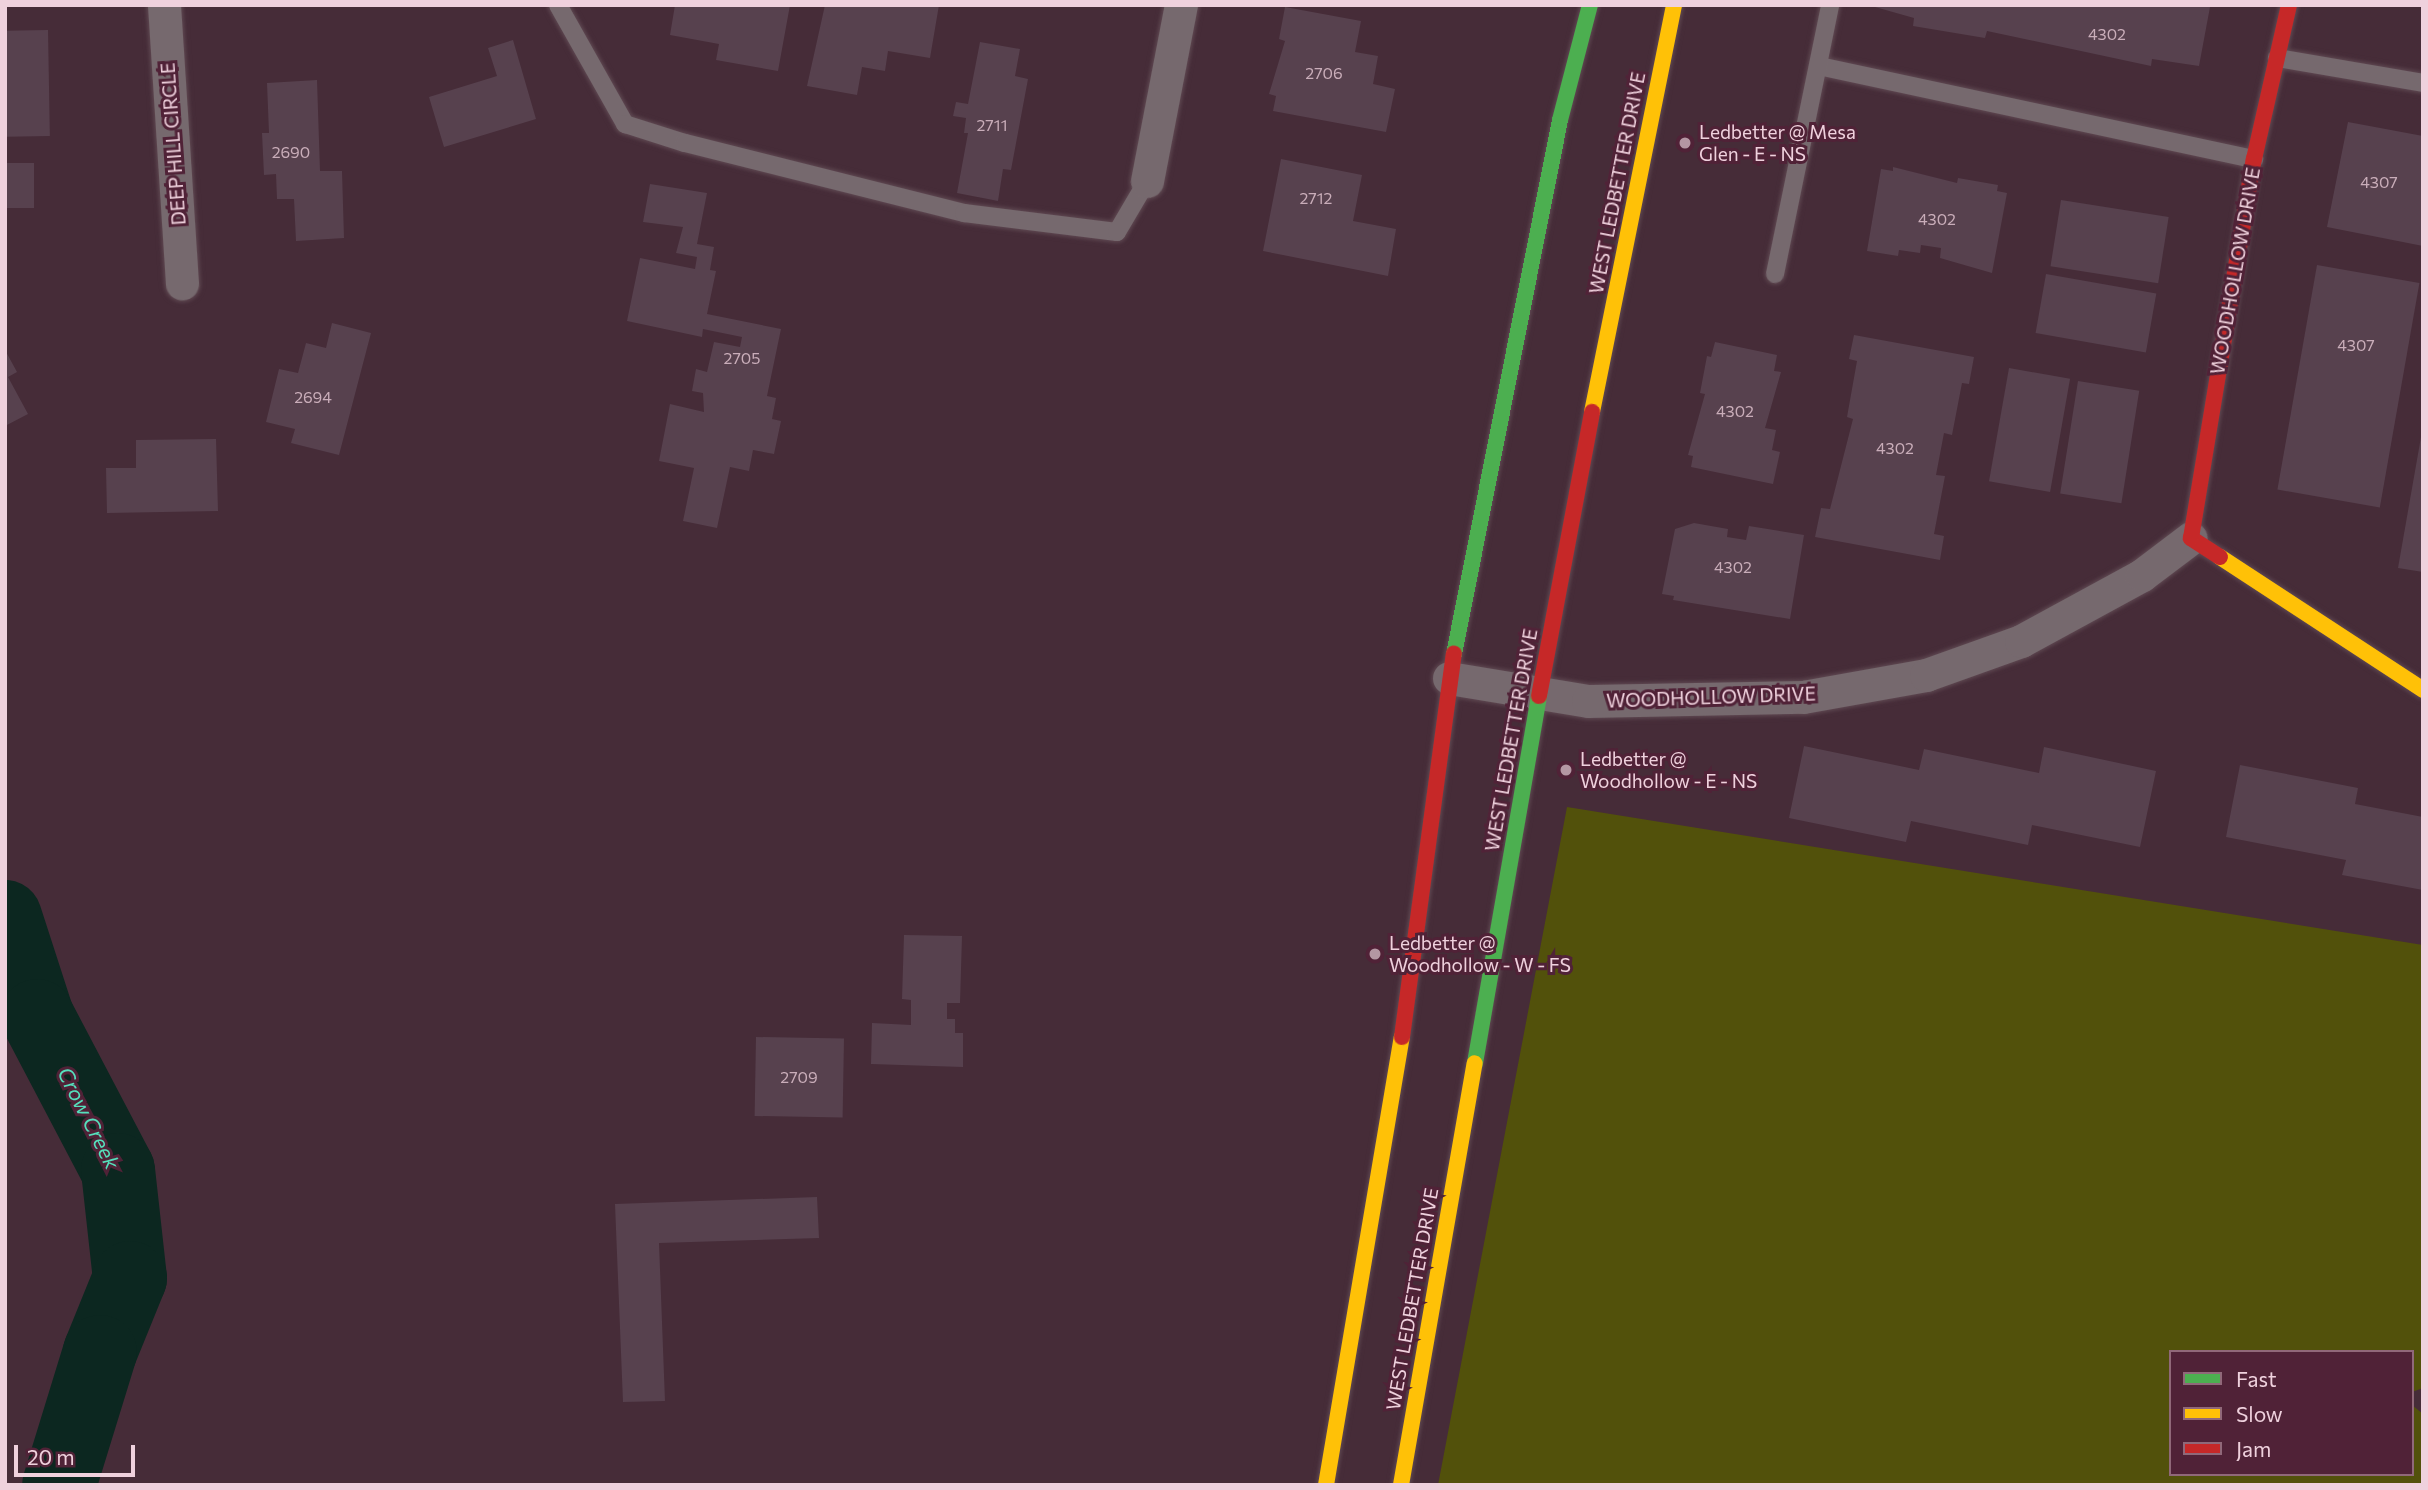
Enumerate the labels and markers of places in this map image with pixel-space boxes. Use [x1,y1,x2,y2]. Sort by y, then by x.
place label: Ledbetter @ Mesa Glen - E - NS [1699,121,1856,165]
marker: Ledbetter @ Mesa Glen - E - NS [1677,135,1693,151]
place label: Ledbetter @ Woodhollow - E - NS [1580,748,1757,792]
marker: Ledbetter @ Woodhollow - E - NS [1558,762,1574,778]
place label: Ledbetter @ Woodhollow - W - FS [1389,932,1571,976]
marker: Ledbetter @ Woodhollow - W - FS [1367,946,1383,962]

